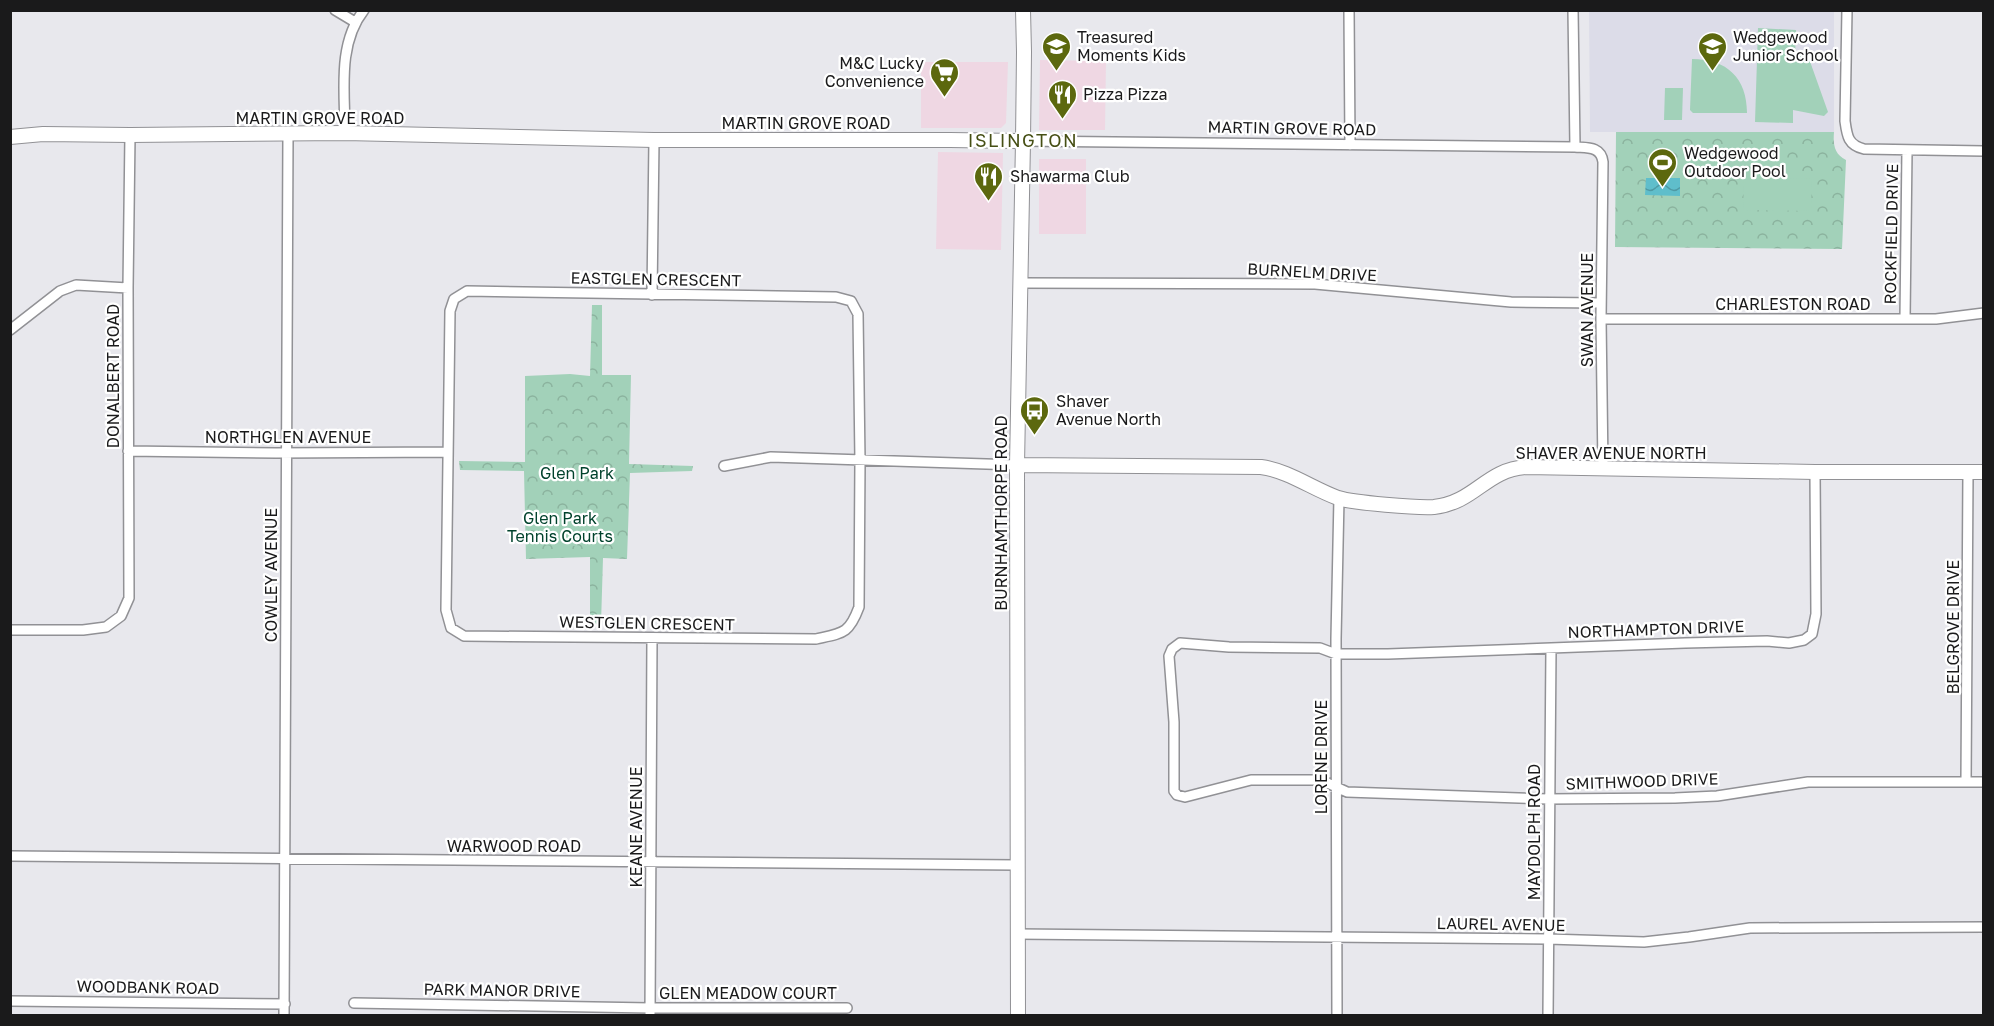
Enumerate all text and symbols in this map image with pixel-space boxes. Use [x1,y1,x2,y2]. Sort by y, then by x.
place label: Treasured Moments Kids [1077,27,1186,65]
place label: Wedgewood Junior School [1733,27,1839,65]
school or university icon: Treasured Moments Kids [1040,30,1072,72]
school or university icon: Wedgewood Junior School [1696,30,1728,72]
place label: M&C Lucky Convenience [825,53,924,91]
supermarket icon: M&C Lucky Convenience [929,56,961,98]
restaurant icon: Pizza Pizza [1046,78,1078,120]
place label: Pizza Pizza [1083,84,1168,104]
street label: MARTIN GROVE ROAD [236,108,404,128]
street label: MARTIN GROVE ROAD [722,113,890,133]
street label: MARTIN GROVE ROAD [1207,117,1377,139]
district label: ISLINGTON [968,129,1078,151]
place label: Wedgewood Outdoor Pool [1684,143,1786,181]
sports icon: Wedgewood Outdoor Pool [1647,146,1679,188]
restaurant icon: Shawarma Club [973,160,1005,202]
street label: ROCKFIELD DRIVE [1880,163,1902,305]
place label: Shawarma Club [1010,166,1130,186]
street label: SWAN AVENUE [1577,253,1597,367]
street label: BURNELM DRIVE [1247,259,1377,285]
street label: EASTGLEN CRESCENT [570,268,742,290]
street label: CHARLESTON ROAD [1715,294,1871,314]
street label: DONALBERT ROAD [103,304,123,448]
place label: Shaver Avenue North [1056,391,1161,429]
bus stop icon: Shaver Avenue North [1019,394,1051,436]
street label: BURNHAMTHORPE ROAD [991,415,1011,611]
street label: NORTHGLEN AVENUE [205,427,371,447]
street label: SHAVER AVENUE NORTH [1515,443,1707,463]
park label: Glen Park [540,463,614,483]
street label: COWLEY AVENUE [261,508,281,642]
park label: Glen Park Tennis Courts [507,508,613,546]
street label: BELGROVE DRIVE [1943,560,1963,694]
street label: WESTGLEN CRESCENT [559,611,735,635]
street label: NORTHAMPTON DRIVE [1567,616,1745,642]
street label: LORENE DRIVE [1311,700,1331,814]
street label: MAYDOLPH ROAD [1524,764,1544,900]
street label: KEANE AVENUE [626,767,646,887]
street label: SMITHWOOD DRIVE [1565,768,1719,794]
street label: WARWOOD ROAD [447,836,581,856]
street label: LAUREL AVENUE [1437,913,1565,935]
street label: WOODBANK ROAD [76,976,220,998]
street label: PARK MANOR DRIVE [423,979,581,1001]
street label: GLEN MEADOW COURT [659,983,837,1003]

